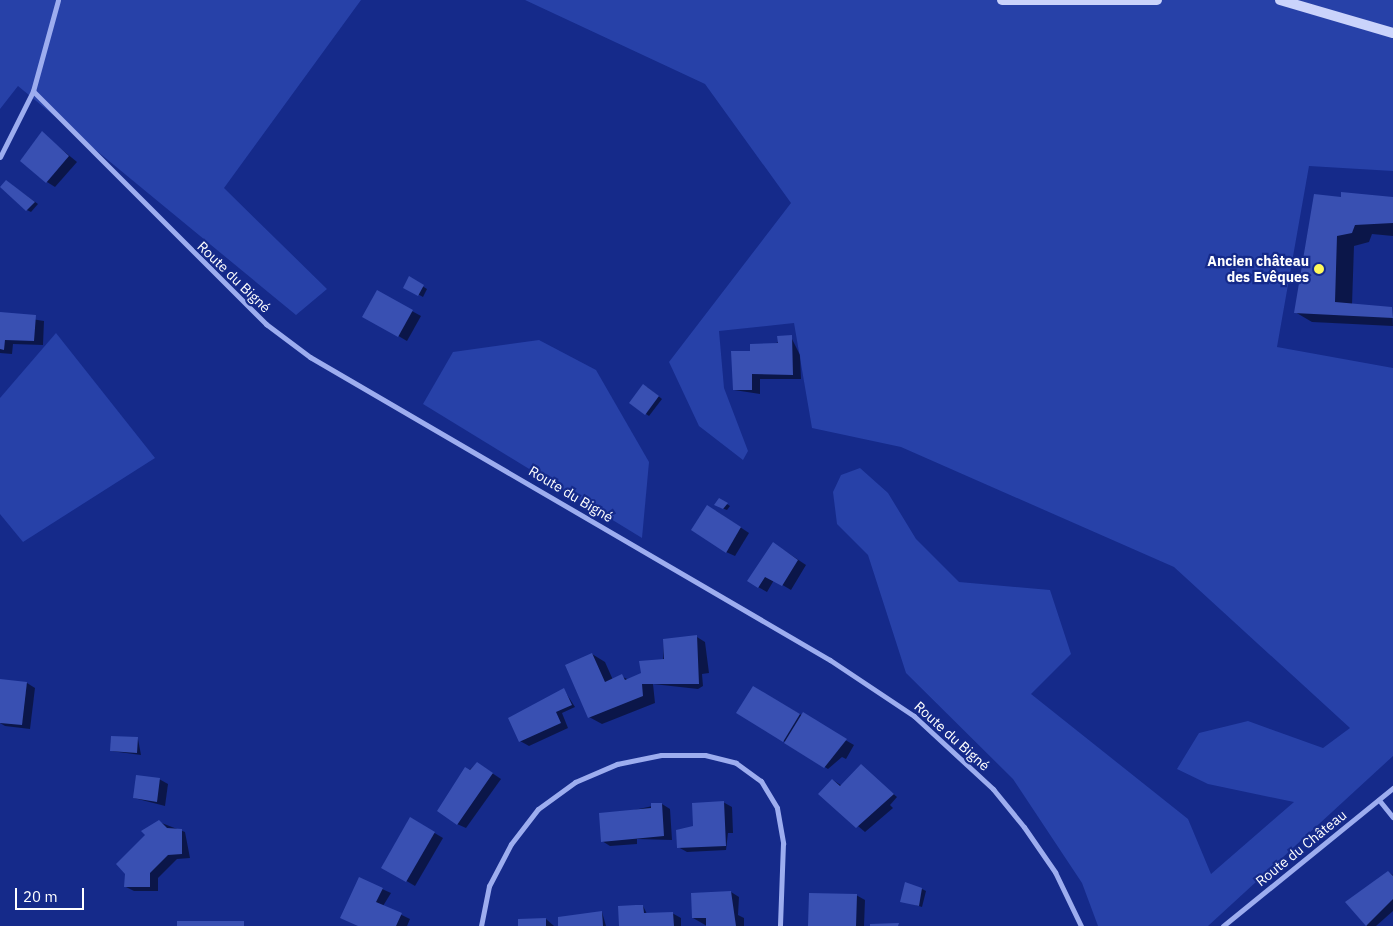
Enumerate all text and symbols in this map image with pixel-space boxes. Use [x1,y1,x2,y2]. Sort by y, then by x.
street label: Route du Bigné [194,238,274,316]
place label: Ancien château des Evêques [1207,253,1309,286]
marker: Ancien château des Evêques [1313,263,1325,275]
street label: Route du Bigné [526,462,616,526]
street label: Route du Bigné [911,698,993,774]
street label: Route du Château [1252,806,1350,890]
scale bar [18,878,86,910]
text: 20 m [23,887,58,906]

